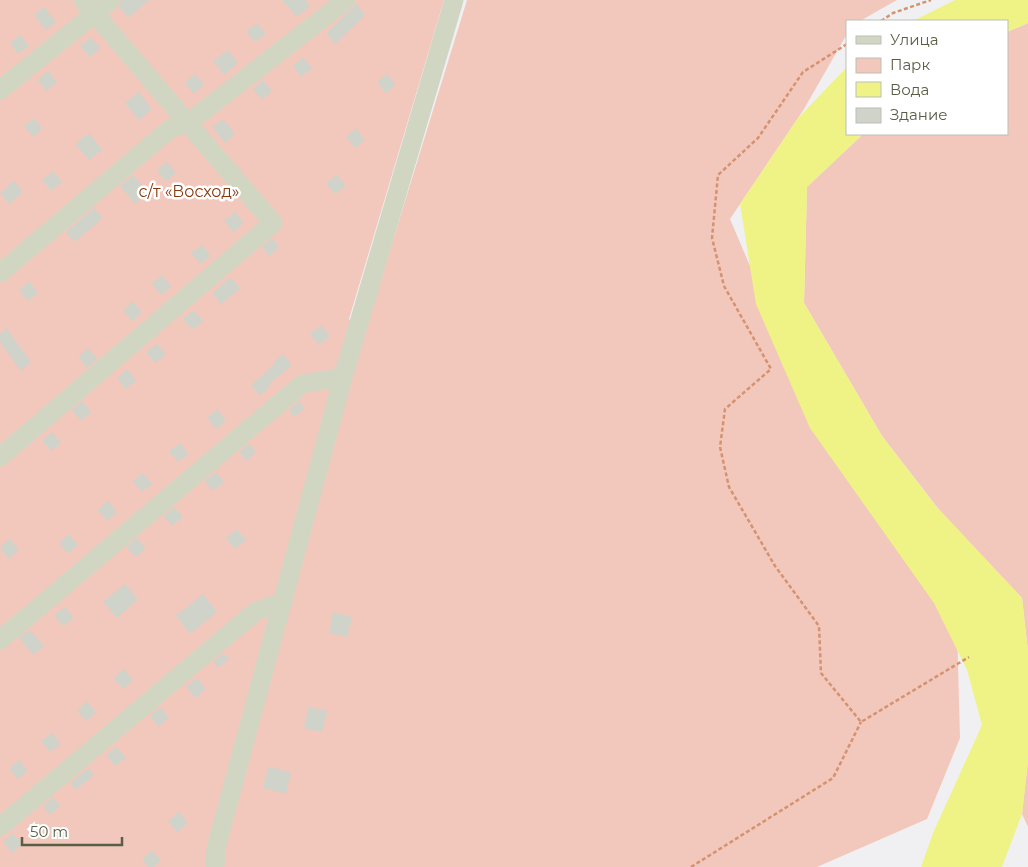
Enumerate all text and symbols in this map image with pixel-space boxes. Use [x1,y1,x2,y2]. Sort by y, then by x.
legend [846,20,1008,135]
text: Улица [890,30,938,49]
text: Парк [890,55,930,74]
text: Вода [890,80,929,99]
text: Здание [890,105,948,124]
park label: с/т «Восход» [139,182,239,201]
scale bar [22,814,122,846]
text: 50 m [30,822,68,841]

